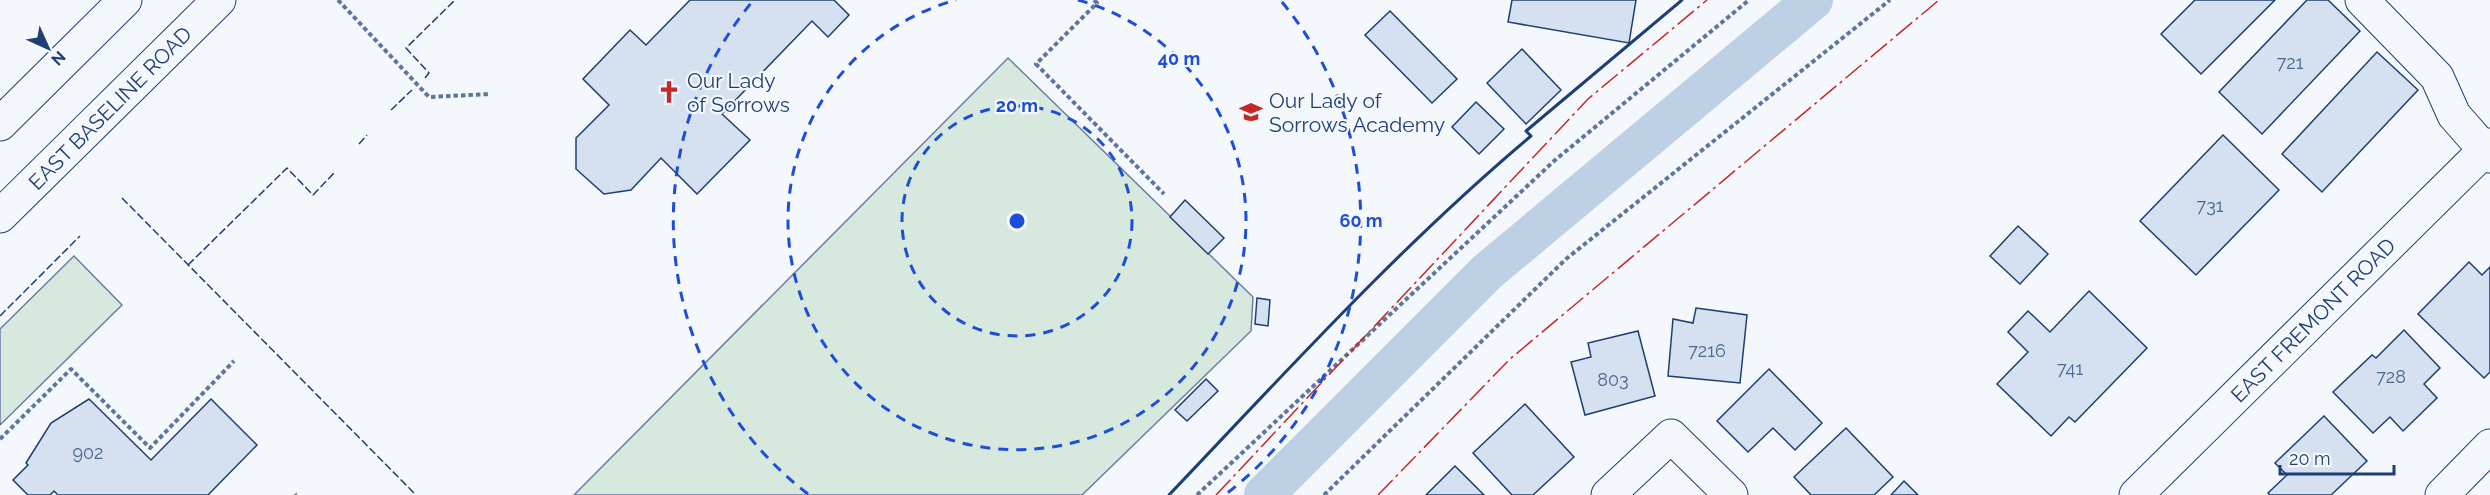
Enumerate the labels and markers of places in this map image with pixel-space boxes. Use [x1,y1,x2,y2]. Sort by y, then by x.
place label: Our Lady of Sorrows [687,68,790,117]
church icon: Our Lady of Sorrows [656,79,682,105]
place label: Our Lady of Sorrows Academy [1269,88,1445,137]
school or university icon: Our Lady of Sorrows Academy [1238,99,1264,125]
centre of rings [1007,211,1027,231]

